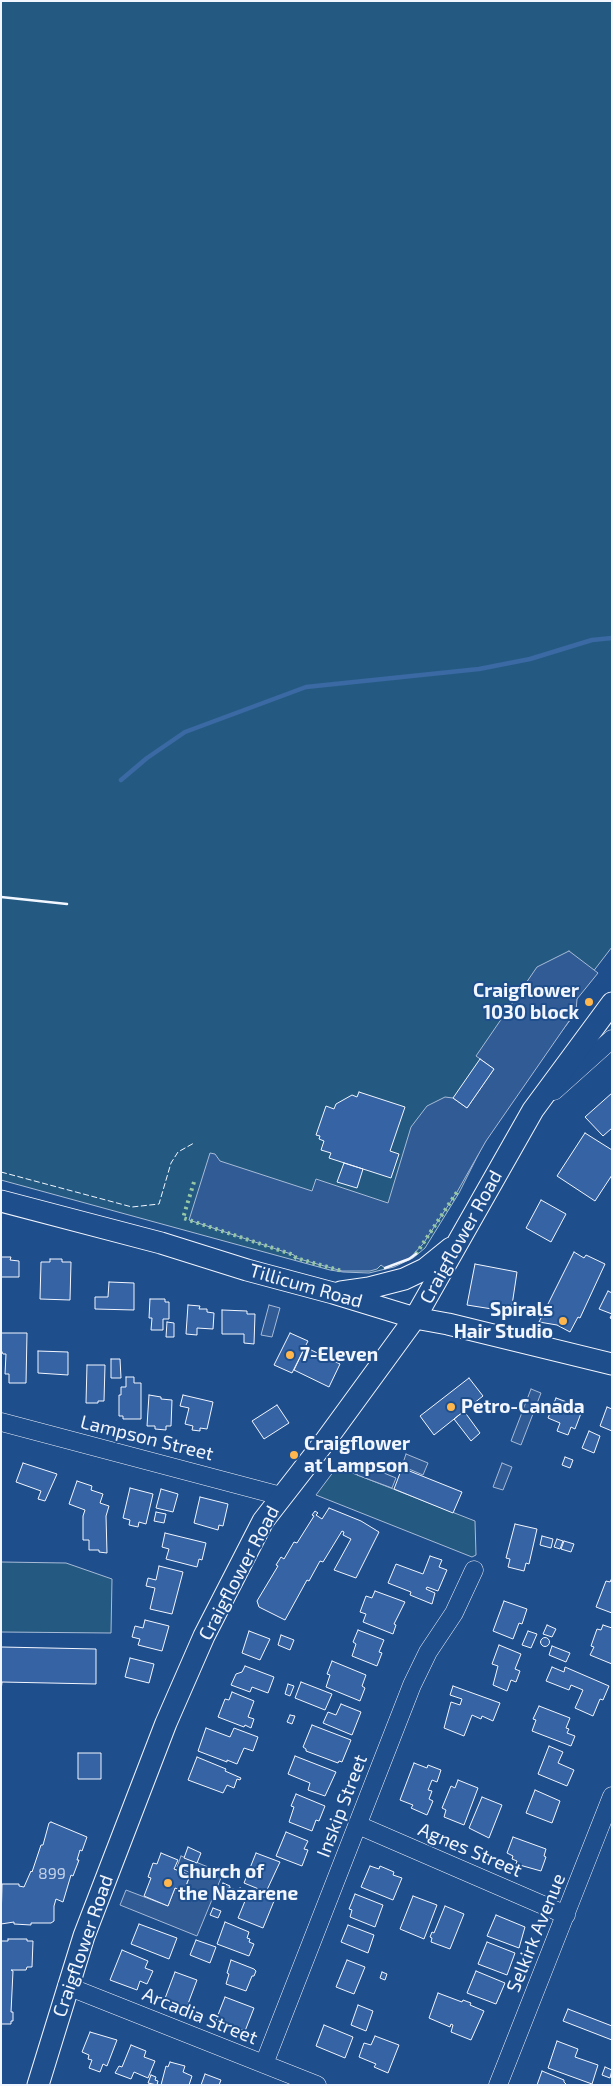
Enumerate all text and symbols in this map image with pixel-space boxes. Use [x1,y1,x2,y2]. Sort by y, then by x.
place label: Craigflower 1030 block [473,980,579,1024]
marker: Craigflower 1030 block [583,996,595,1008]
street label: Craigflower Road [415,1166,507,1308]
street label: Tillicum Road [247,1259,365,1313]
place label: Spirals Hair Studio [454,1299,553,1343]
marker: Spirals Hair Studio [557,1315,569,1327]
place label: 7-Eleven [300,1344,378,1366]
marker: 7-Eleven [284,1349,296,1361]
place label: Petro-Canada [461,1396,585,1418]
marker: Petro-Canada [445,1401,457,1413]
street label: Lampson Street [78,1410,216,1466]
place label: Craigflower at Lampson [304,1433,410,1477]
marker: Craigflower at Lampson [288,1449,300,1461]
street label: Craigflower Road [194,1502,284,1644]
street label: Inskip Street [312,1751,372,1861]
street label: Agnes Street [415,1818,525,1882]
place label: Church of the Nazarene [178,1861,298,1905]
house number: 899 [38,1864,66,1884]
street label: Selkirk Avenue [502,1870,570,1996]
street label: Craigflower Road [48,1872,118,2020]
marker: Church of the Nazarene [162,1877,174,1889]
street label: Arcadia Street [139,1983,261,2049]

